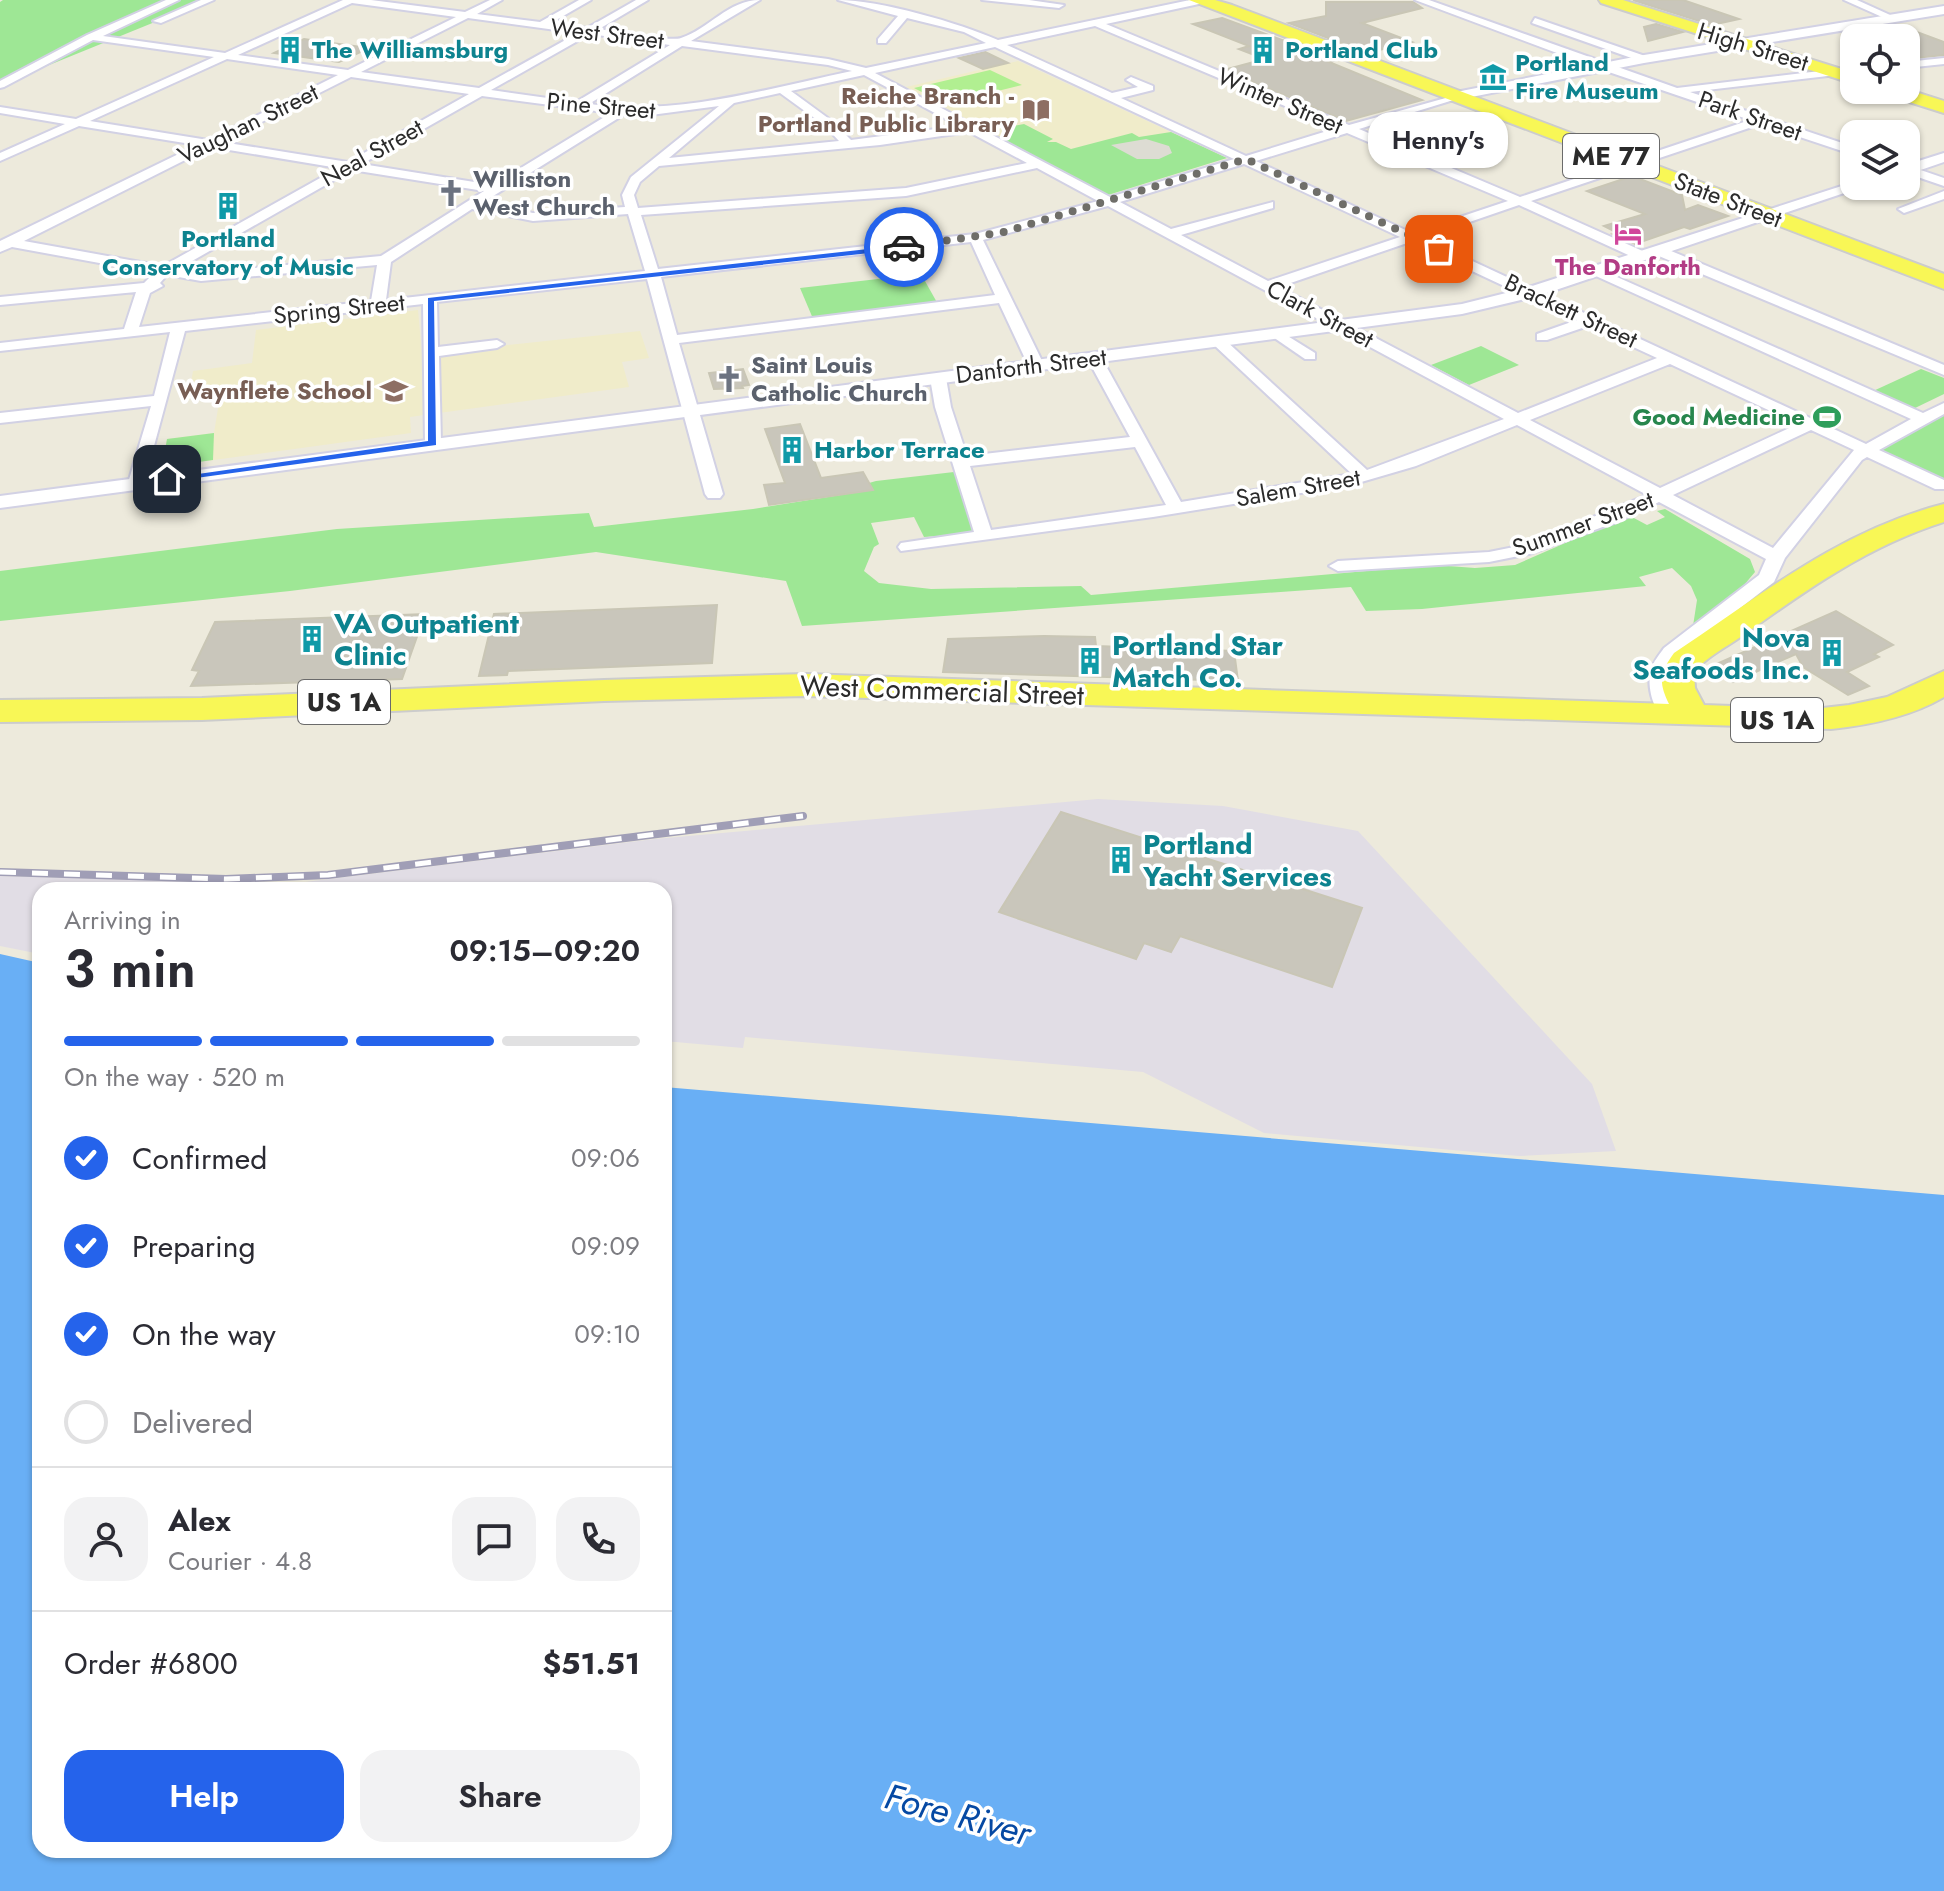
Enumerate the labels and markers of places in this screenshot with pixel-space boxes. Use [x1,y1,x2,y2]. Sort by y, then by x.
place label: The Williamsburg [312,32,508,67]
place label: Portland Club [1285,32,1438,67]
building icon: The Williamsburg [275,35,305,65]
building icon: Portland Club [1248,35,1278,65]
place label: Portland Fire Museum [1515,45,1659,108]
museum icon: Portland Fire Museum [1478,62,1508,92]
place label: Reiche Branch - Portland Public Library [758,78,1015,141]
library icon: Reiche Branch - Portland Public Library [1021,95,1051,125]
callout: Henny's [1369,113,1509,169]
place label: Williston West Church [473,161,615,224]
church icon: Williston West Church [436,178,466,208]
building icon: Portland Conservatory of Music [213,191,243,221]
pin [1405,215,1473,283]
hotel icon: The Danforth [1613,219,1643,249]
place label: Portland Conservatory of Music [102,221,354,284]
place label: The Danforth [1555,249,1701,284]
place label: Saint Louis Catholic Church [751,347,928,410]
church icon: Saint Louis Catholic Church [714,364,744,394]
place label: Waynflete School [177,373,372,408]
school or university icon: Waynflete School [379,376,409,406]
place label: Good Medicine [1633,399,1805,434]
sports icon: Good Medicine [1812,402,1842,432]
place label: Harbor Terrace [814,432,985,467]
building icon: Harbor Terrace [777,435,807,465]
pin [133,445,201,513]
place label: VA Outpatient Clinic [333,603,519,676]
place label: Nova Seafoods Inc. [1632,617,1810,690]
building icon: VA Outpatient Clinic [297,624,327,654]
place label: Portland Star Match Co. [1112,625,1283,698]
building icon: Nova Seafoods Inc. [1817,638,1847,668]
building icon: Portland Star Match Co. [1075,646,1105,676]
place label: Portland Yacht Services [1142,824,1332,897]
building icon: Portland Yacht Services [1106,845,1136,875]

